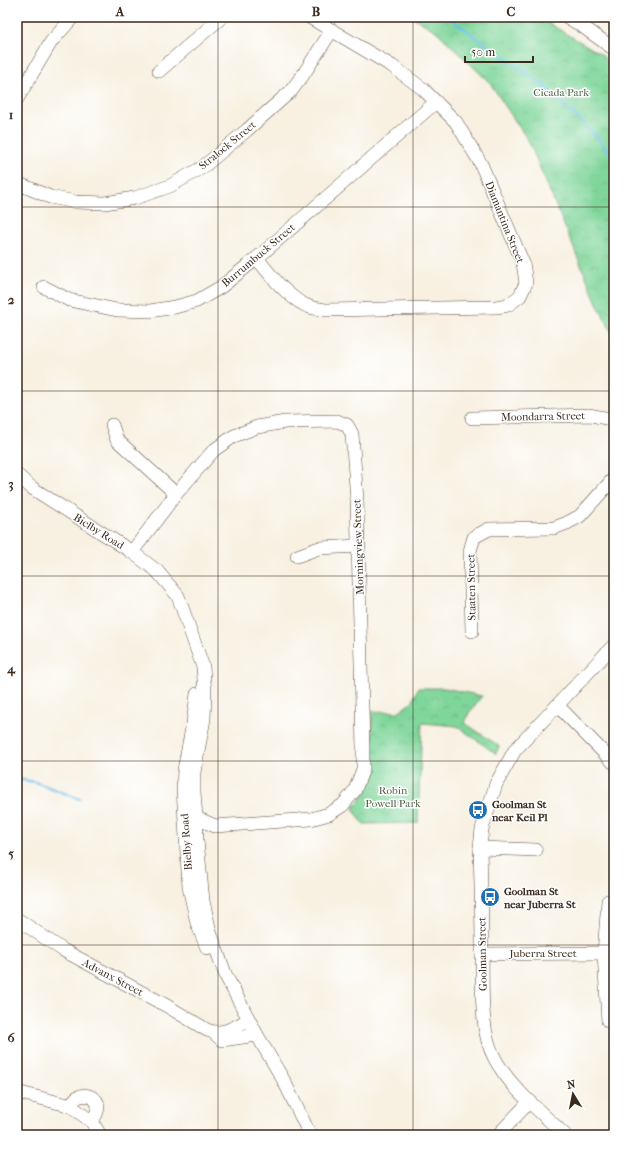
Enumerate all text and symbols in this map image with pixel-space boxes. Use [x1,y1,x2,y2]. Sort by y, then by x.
text: A [115,4,125,19]
text: B [312,4,321,19]
text: C [507,4,516,19]
scale bar [465,38,533,64]
text: 50 m [471,45,495,59]
park label: Cicada Park [533,86,589,99]
text: 1 [9,107,14,122]
street label: Stralock Street [196,118,259,172]
street label: Diamantina Street [482,179,527,265]
street label: Burrumbuck Street [219,221,298,290]
text: 2 [8,292,15,307]
street label: Moondarra Street [501,409,585,424]
text: 3 [8,476,14,492]
street label: Morningview Street [350,499,367,595]
street label: Bielby Road [71,511,127,553]
street label: Staaten Street [464,553,479,621]
text: 4 [6,661,16,677]
park label: Robin Powell Park [365,784,421,810]
place label: Goolman St near Keil Pl [491,798,548,824]
bus stop icon: Goolman St near Keil Pl [467,799,489,821]
street label: Bielby Road [178,812,195,871]
text: 5 [8,846,14,861]
place label: Goolman St near Juberra St [503,885,577,911]
bus stop icon: Goolman St near Juberra St [479,886,501,908]
street label: Goolman Street [475,917,490,991]
street label: Juberra Street [508,947,577,960]
street label: Advanx Street [79,955,145,999]
text: 6 [7,1030,15,1045]
north arrow [553,1074,593,1114]
text: N [566,1077,577,1092]

